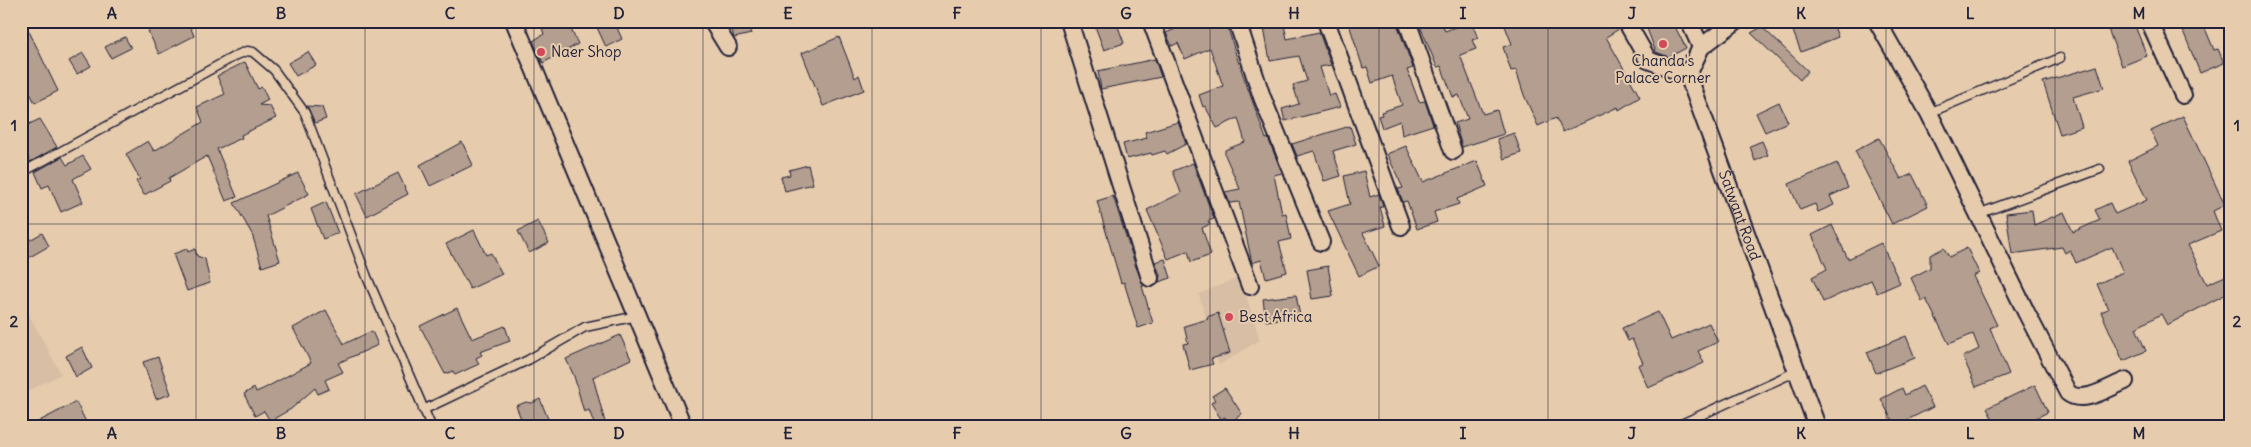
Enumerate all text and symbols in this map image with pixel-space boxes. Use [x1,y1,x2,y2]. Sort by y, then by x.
text: A [107,3,117,23]
text: B [276,3,287,23]
text: C [445,3,456,23]
text: D [613,3,625,23]
text: E [783,3,793,23]
text: F [952,3,962,23]
text: G [1120,3,1132,23]
text: H [1288,3,1300,23]
text: I [1460,3,1467,23]
text: J [1628,3,1637,23]
text: K [1796,3,1806,23]
text: L [1966,3,1975,23]
text: M [2133,3,2146,23]
marker: Chanda's Palace Corner [1657,38,1669,50]
place label: Naer Shop [551,42,622,61]
marker: Naer Shop [535,46,547,58]
place label: Chanda's Palace Corner [1615,51,1711,87]
text: 1 [11,115,17,135]
text: 1 [2234,115,2240,135]
street label: Satwant Road [1715,167,1765,263]
place label: Best Africa [1239,307,1313,326]
text: 2 [10,311,19,331]
marker: Best Africa [1223,311,1235,323]
text: 2 [2233,311,2242,331]
text: A [107,423,117,443]
text: B [276,423,287,443]
text: C [445,423,456,443]
text: D [613,423,625,443]
text: E [783,423,793,443]
text: F [952,423,962,443]
text: G [1120,423,1132,443]
text: H [1288,423,1300,443]
text: I [1460,423,1467,443]
text: J [1628,423,1637,443]
text: K [1796,423,1806,443]
text: L [1966,423,1975,443]
text: M [2133,423,2146,443]

